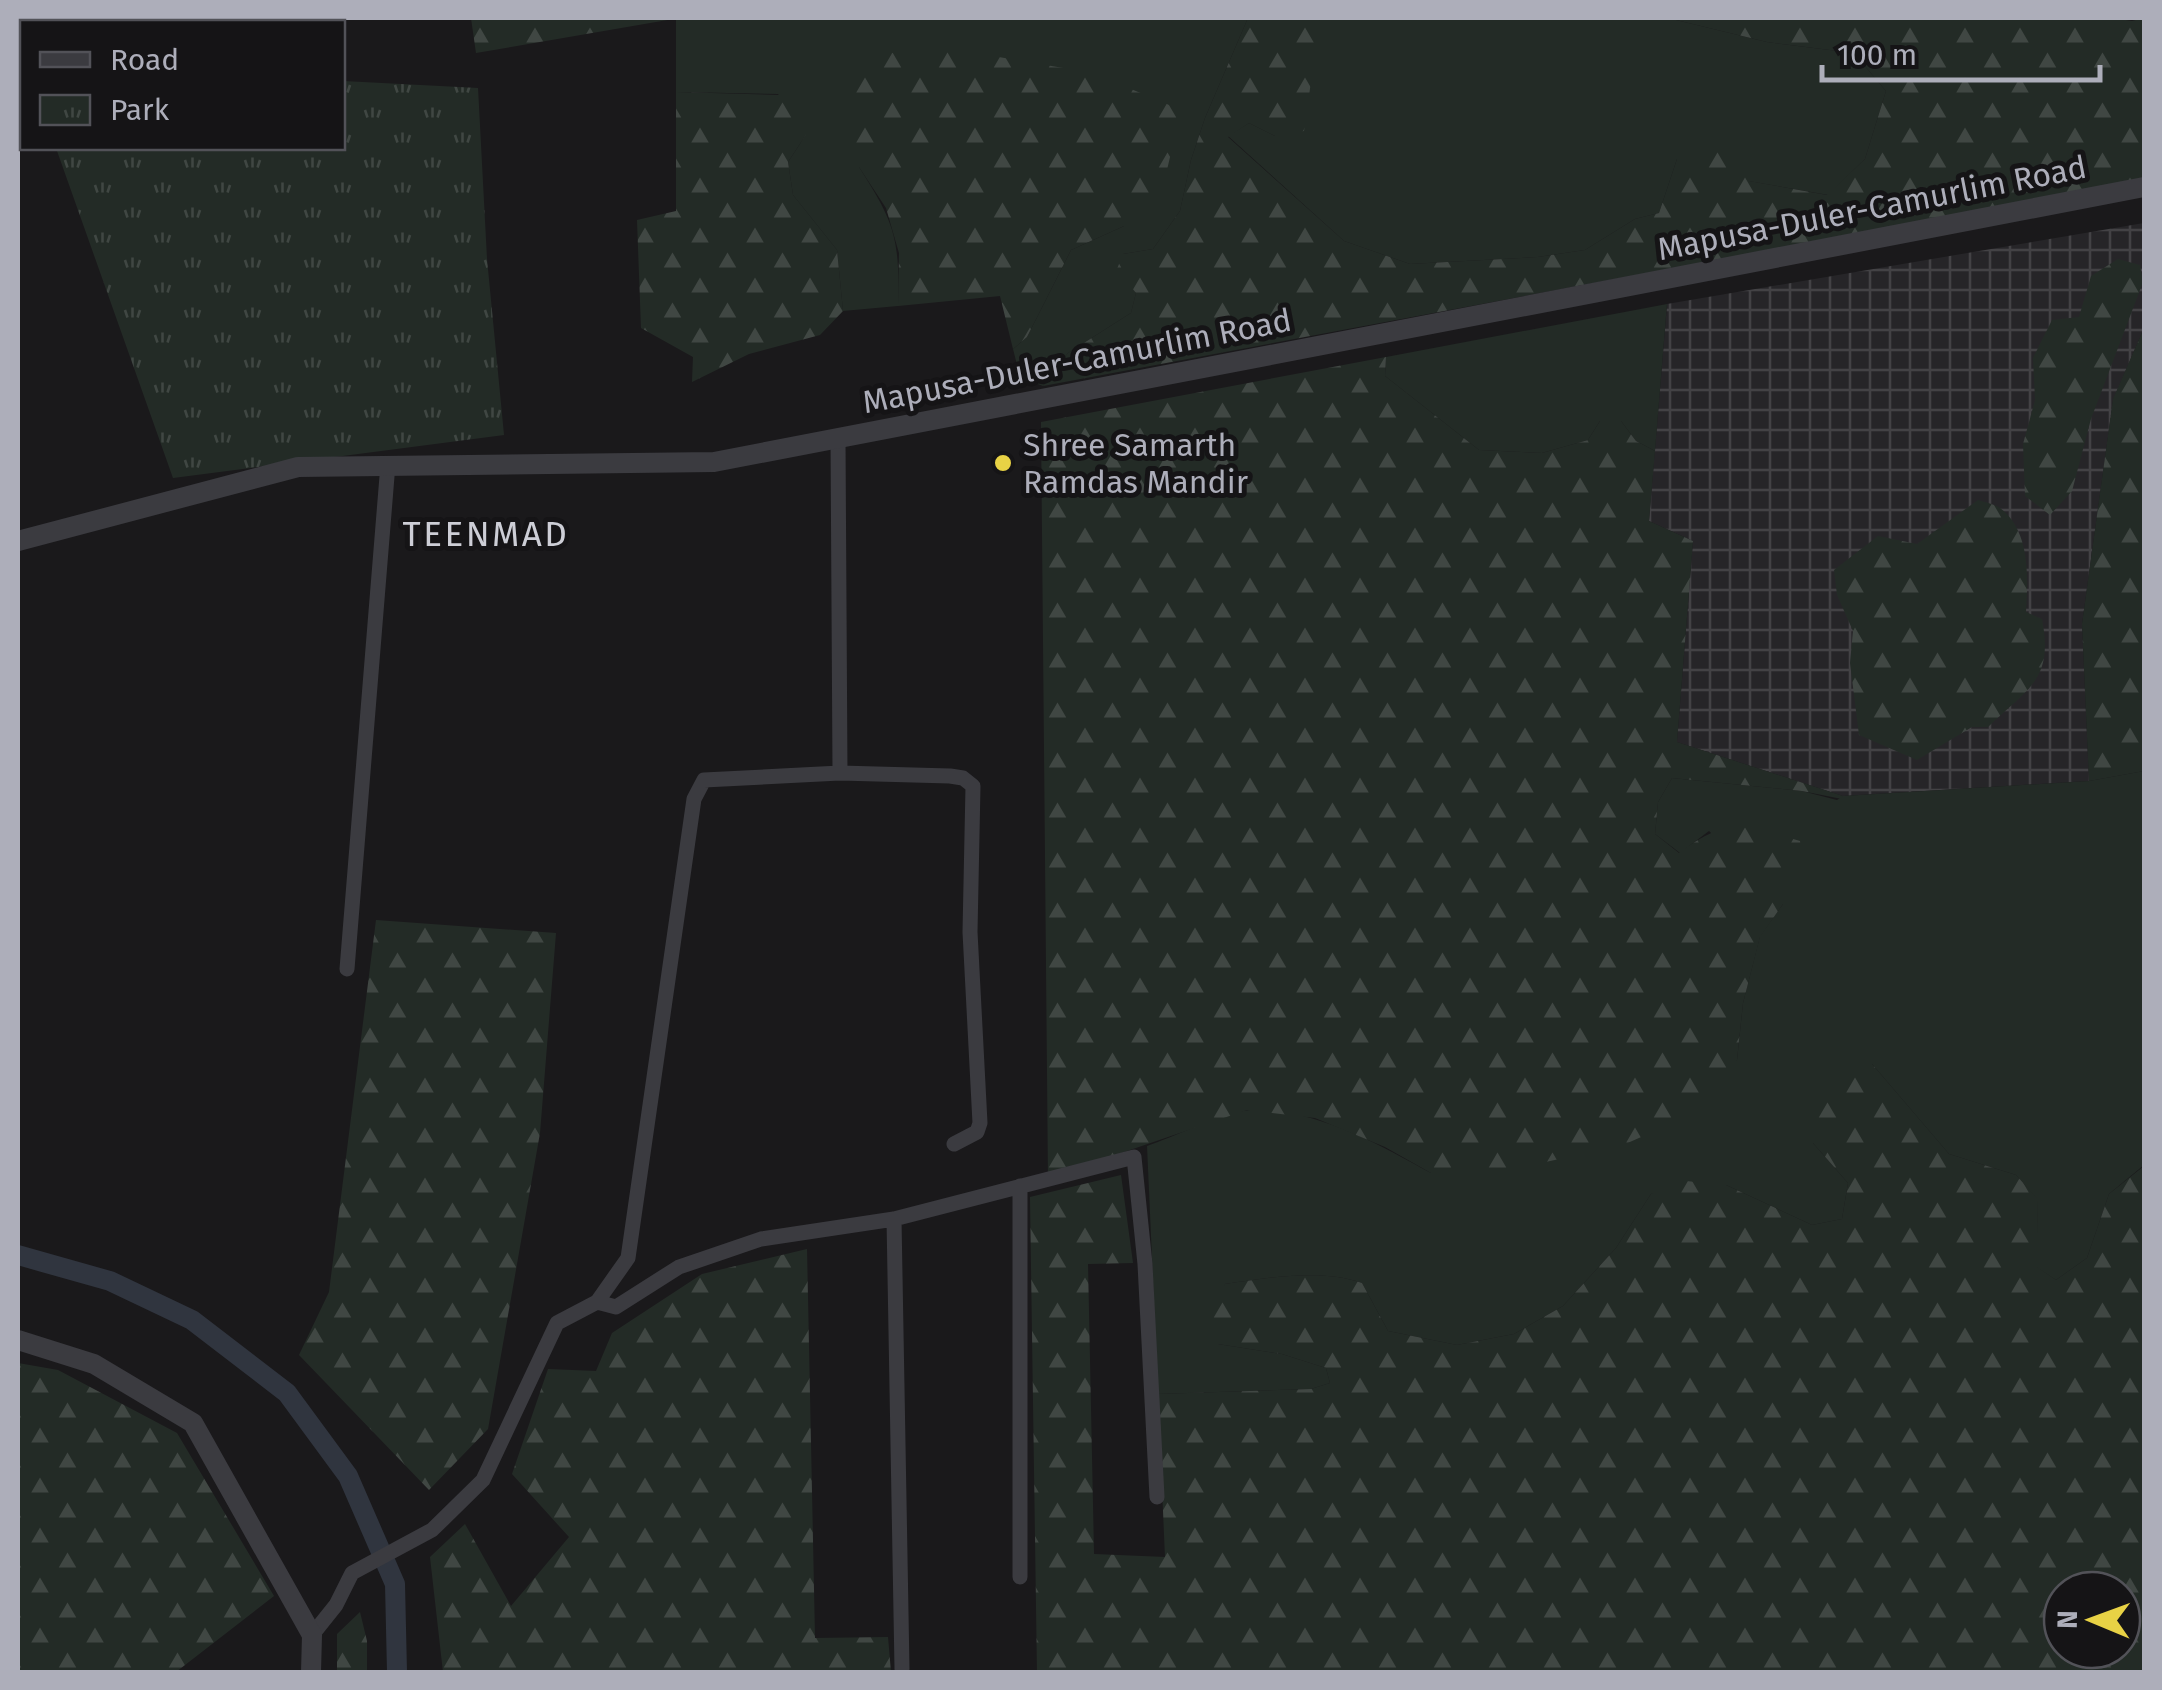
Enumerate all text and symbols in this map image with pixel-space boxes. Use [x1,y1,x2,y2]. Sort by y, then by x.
legend [20,20,345,150]
scale bar [1822,20,2100,82]
text: 100 m [1837,37,1917,73]
text: Road [110,42,179,78]
text: Park [110,92,170,128]
street label: Mapusa-Duler-Camurlim Road [1654,148,2090,268]
street label: Mapusa-Duler-Camurlim Road [859,301,1295,421]
place label: Shree Samarth Ramdas Mandir [1023,426,1249,501]
marker: Shree Samarth Ramdas Mandir [992,452,1014,474]
district label: TEENMAD [403,513,569,555]
north arrow [2042,1570,2142,1670]
text: N [2051,1610,2084,1629]

